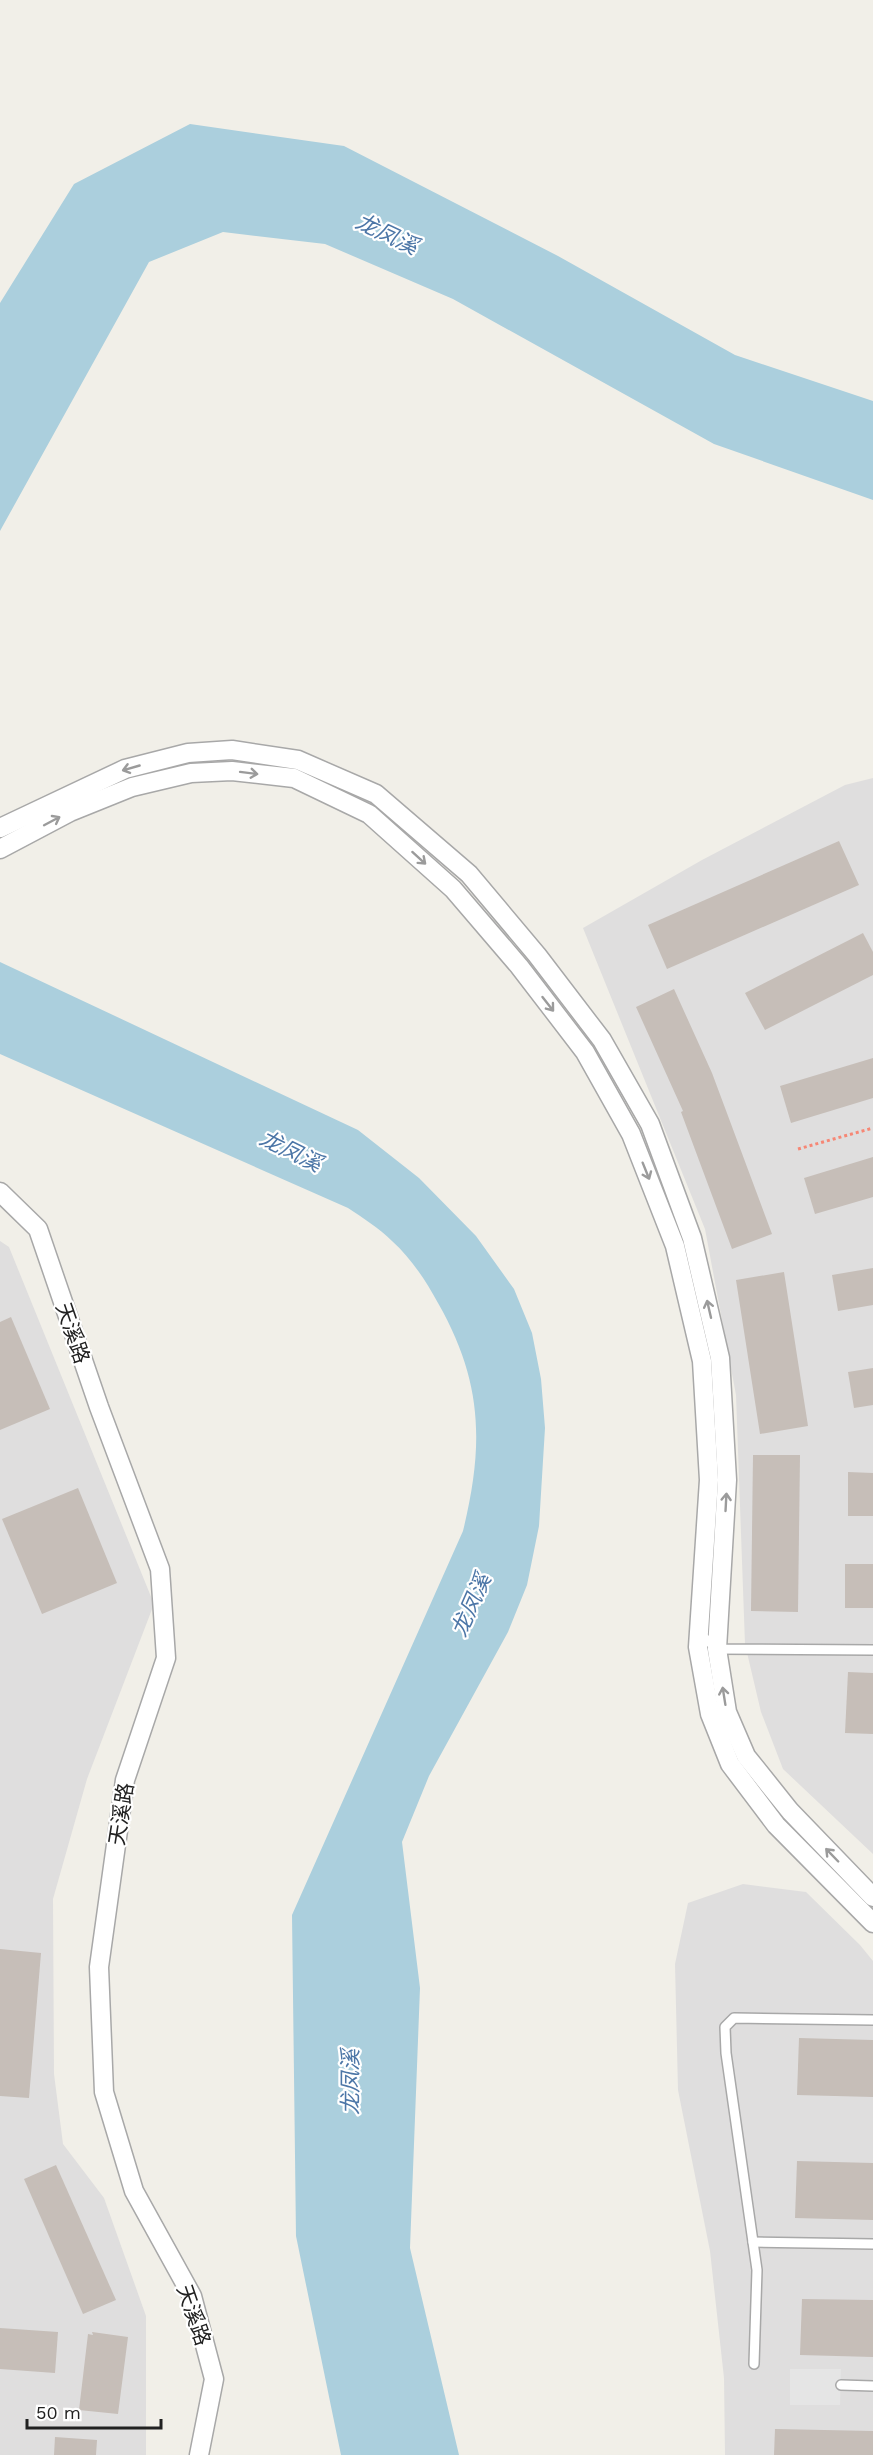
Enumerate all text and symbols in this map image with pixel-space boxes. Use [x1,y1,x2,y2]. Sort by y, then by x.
water label: 龙凤溪 [352,209,424,260]
one-way arrow [122,762,141,774]
one-way arrow [239,768,259,779]
one-way arrow [43,815,61,827]
one-way arrow [411,851,426,865]
one-way arrow [542,995,554,1011]
water label: 龙凤溪 [256,1125,328,1178]
one-way arrow [641,1162,652,1180]
street label: 天溪路 [51,1299,95,1367]
one-way arrow [702,1300,714,1319]
one-way arrow [720,1493,731,1513]
water label: 龙凤溪 [446,1568,497,1640]
one-way arrow [719,1687,730,1707]
street label: 天溪路 [104,1781,138,1847]
one-way arrow [825,1847,840,1862]
water label: 龙凤溪 [338,2047,363,2115]
street label: 天溪路 [172,2281,216,2349]
scale bar [27,2392,160,2430]
text: 50 m [36,2402,81,2423]

